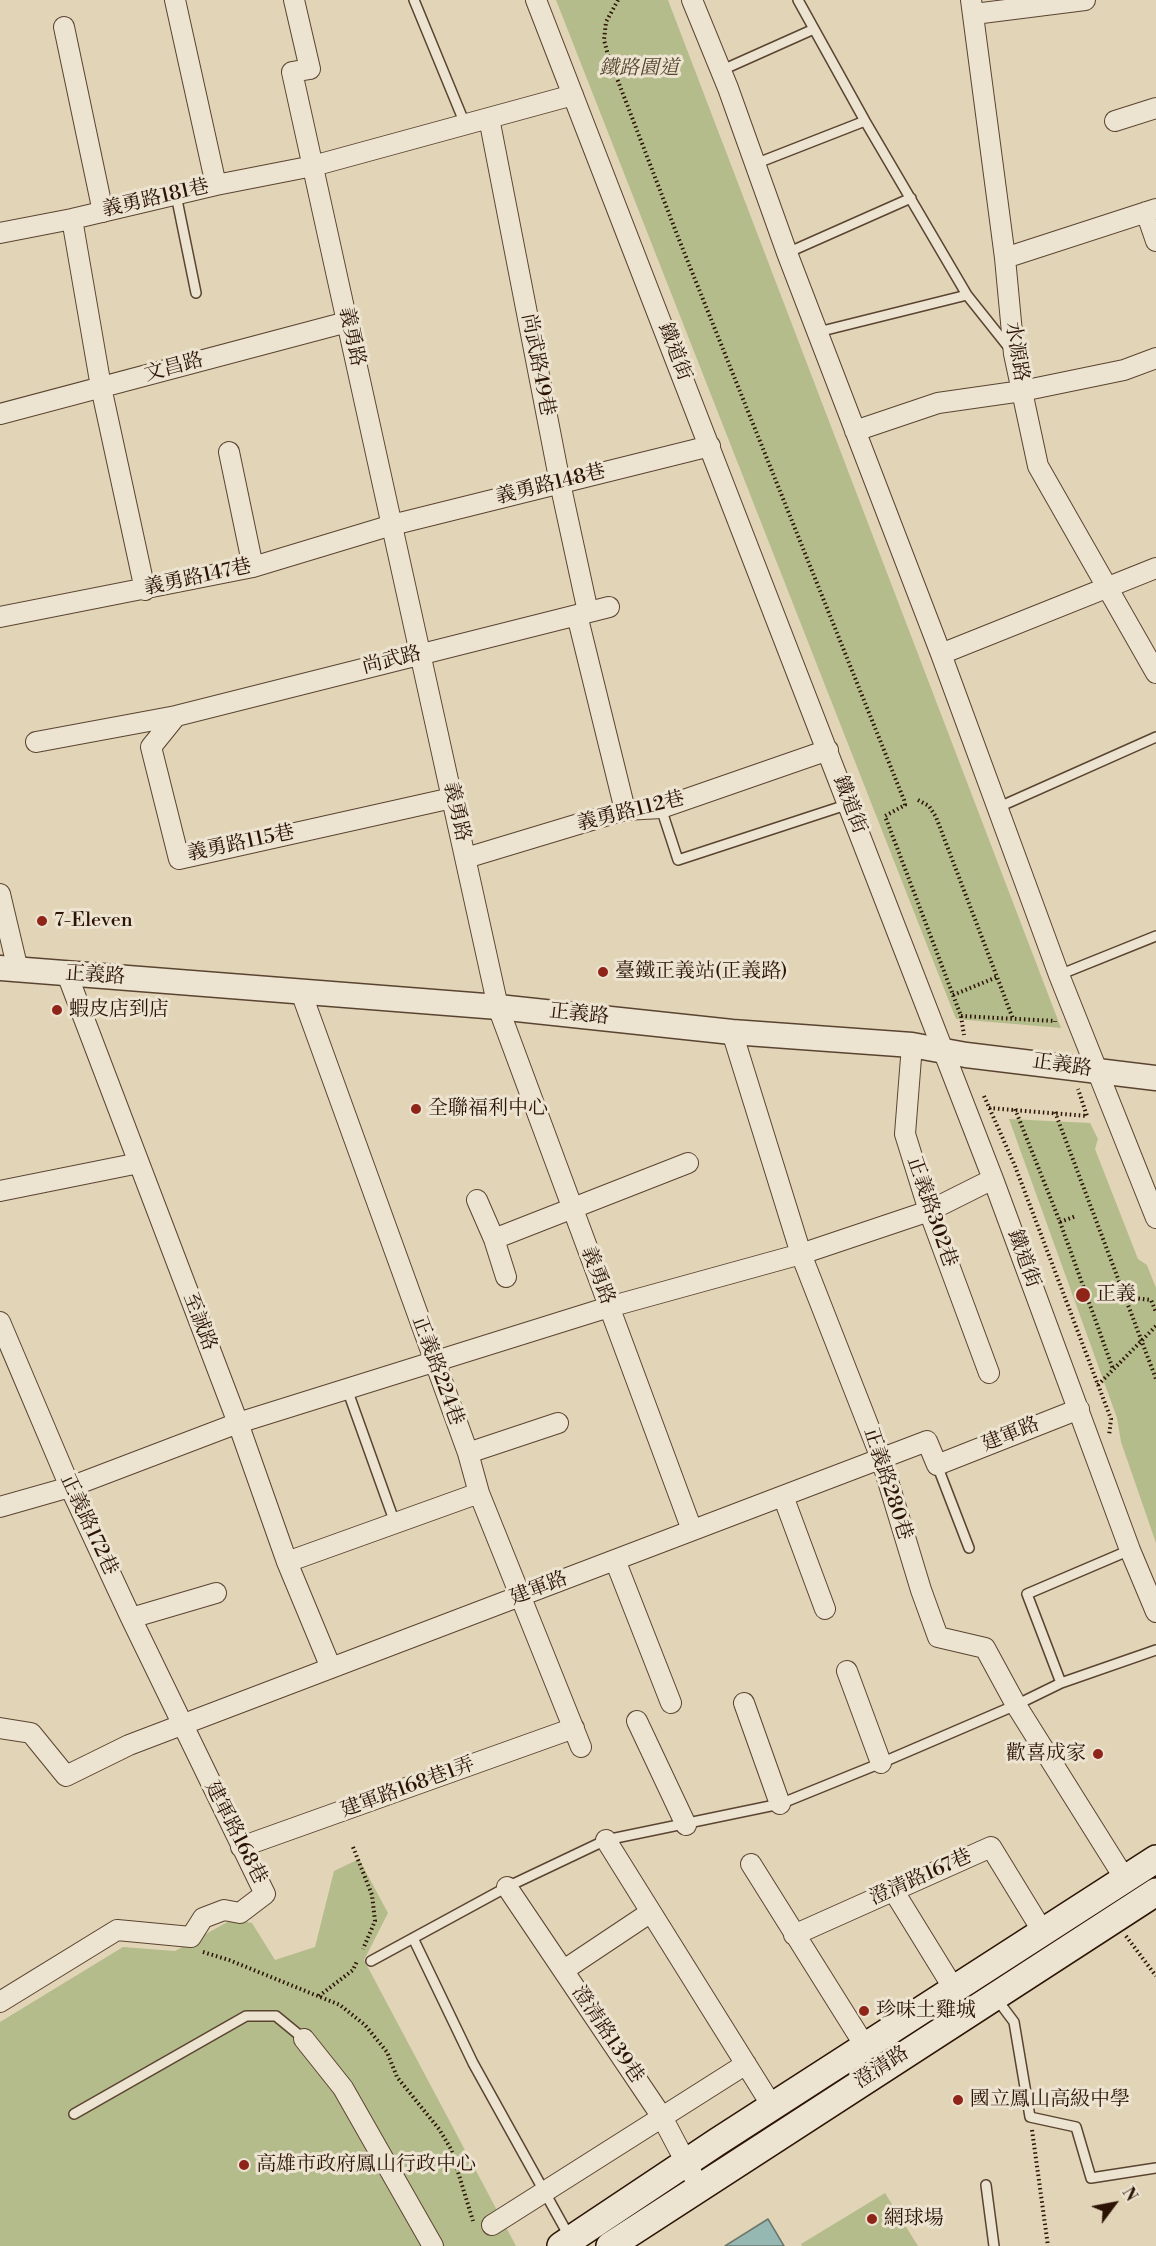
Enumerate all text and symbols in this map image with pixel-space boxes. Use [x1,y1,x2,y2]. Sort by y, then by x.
park label: 鐵路園道 [599,57,679,81]
street label: 義勇路181巷 [100,175,212,223]
street label: 義勇路 [333,305,369,369]
street label: 尚武路49巷 [515,312,559,418]
street label: 鐵道街 [652,320,696,384]
street label: 水源路 [999,320,1033,384]
street label: 文昌路 [142,349,206,387]
street label: 義勇路148巷 [494,460,608,510]
street label: 義勇路147巷 [142,555,254,601]
street label: 尚武路 [360,642,424,680]
street label: 鐵道街 [827,773,871,837]
street label: 義勇路 [438,780,474,844]
street label: 義勇路112巷 [575,787,687,837]
street label: 義勇路115巷 [185,821,297,867]
place label: 7-Eleven [54,909,133,933]
marker: 7-Eleven [35,914,49,928]
place label: 臺鐵正義站(正義路) [615,960,787,984]
street label: 正義路 [64,962,126,990]
marker: 臺鐵正義站(正義路) [596,965,610,979]
place label: 蝦皮店到店 [69,998,169,1022]
street label: 正義路 [548,1000,610,1030]
marker: 蝦皮店到店 [50,1003,64,1017]
street label: 正義路 [1031,1050,1093,1082]
place label: 全聯福利中心 [428,1097,548,1121]
marker: 全聯福利中心 [409,1102,423,1116]
street label: 正義路302巷 [901,1154,961,1270]
street label: 鐵道街 [1001,1227,1045,1291]
street label: 義勇路 [575,1244,619,1308]
place label: 正義 [1096,1283,1136,1307]
marker: 正義 [1074,1286,1092,1304]
street label: 至誠路 [177,1290,221,1354]
street label: 正義路224巷 [406,1313,468,1429]
street label: 建軍路 [979,1413,1043,1457]
street label: 正義路280巷 [858,1425,916,1543]
street label: 正義路172巷 [54,1471,122,1579]
street label: 建軍路 [507,1567,571,1611]
place label: 歡喜成家 [1006,1742,1086,1766]
marker: 歡喜成家 [1091,1747,1105,1761]
street label: 建軍路168巷1弄 [338,1753,478,1823]
street label: 建軍路168巷 [199,1778,271,1888]
street label: 澄清路167巷 [866,1845,976,1911]
street label: 澄清路139巷 [566,1982,648,2088]
place label: 珍味土雞城 [876,1999,976,2023]
marker: 珍味土雞城 [857,2004,871,2018]
street label: 澄清路 [850,2042,914,2094]
place label: 國立鳳山高級中學 [970,2088,1130,2112]
marker: 國立鳳山高級中學 [951,2093,965,2107]
place label: 高雄市政府鳳山行政中心 [256,2153,476,2177]
marker: 高雄市政府鳳山行政中心 [237,2158,251,2172]
north arrow [1084,2174,1144,2234]
text: N [1117,2184,1141,2205]
place label: 網球場 [884,2207,944,2231]
marker: 網球場 [865,2212,879,2226]

